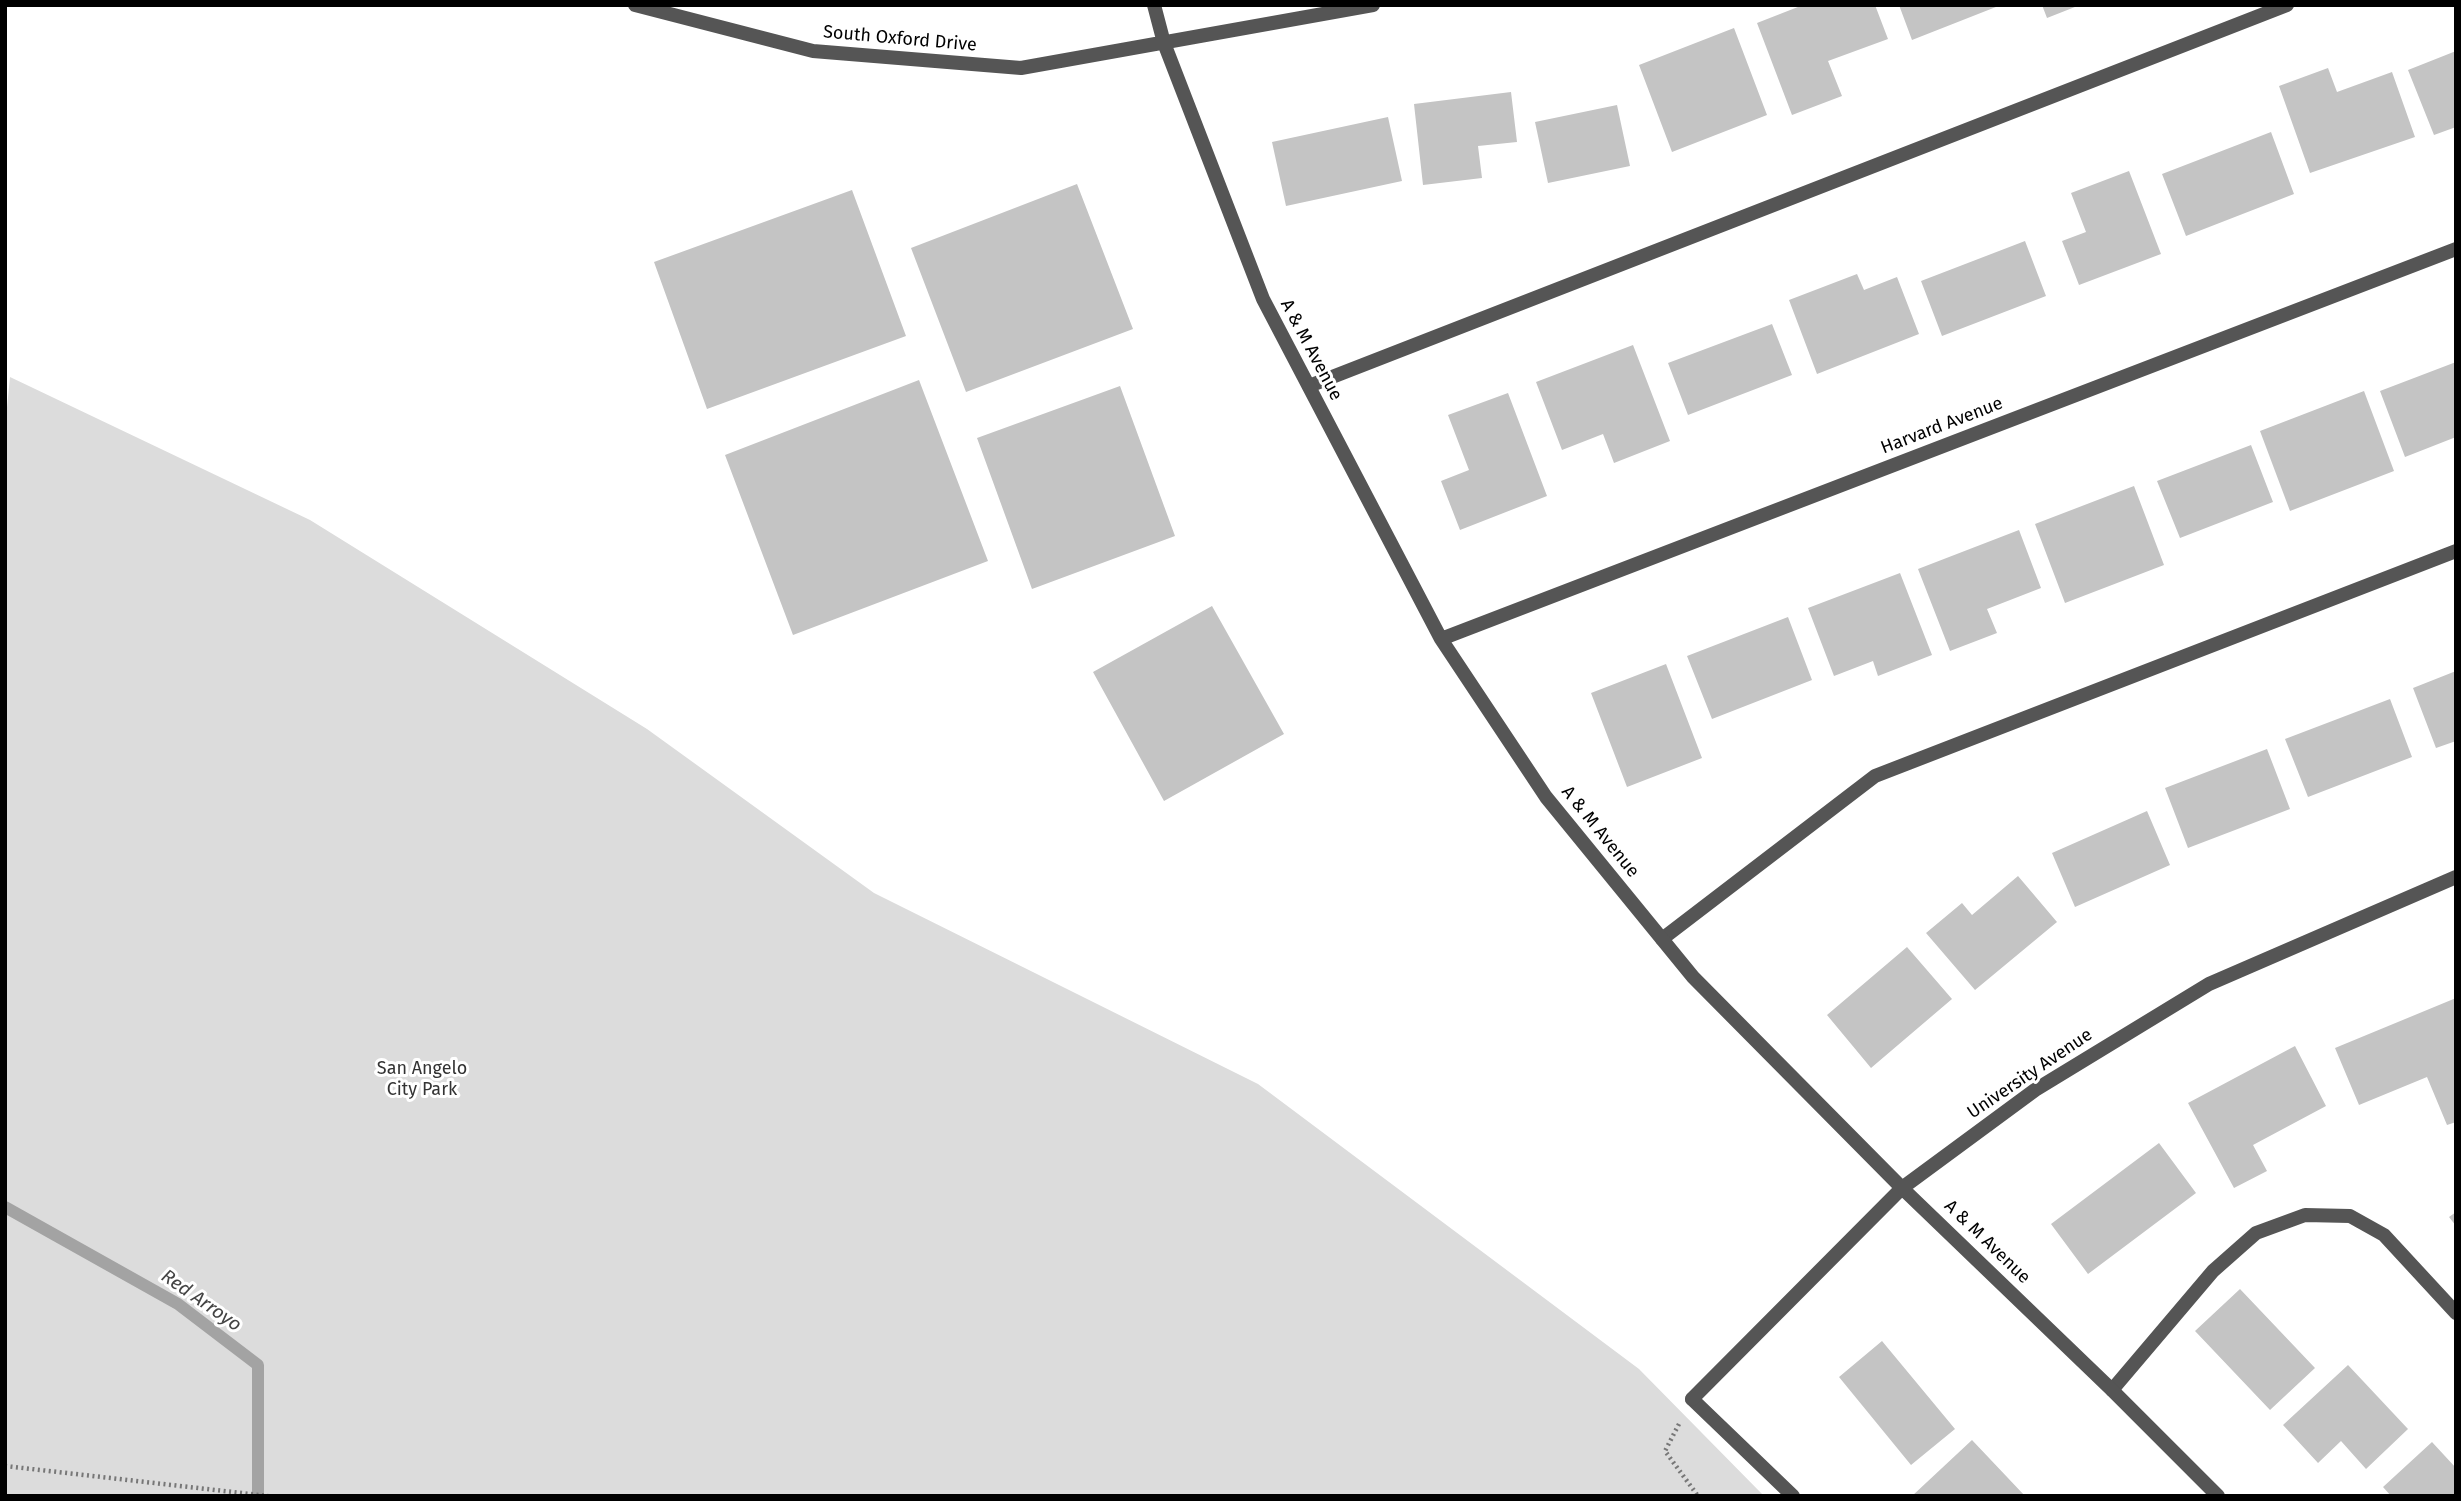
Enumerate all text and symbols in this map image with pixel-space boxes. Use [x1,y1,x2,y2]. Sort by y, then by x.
street label: South Oxford Drive [822,22,978,56]
street label: A & M Avenue [1275,296,1347,404]
street label: Harvard Avenue [1878,393,2006,459]
street label: A & M Avenue [1557,782,1643,882]
street label: University Avenue [1963,1024,2097,1124]
park label: San Angelo City Park [377,1058,467,1100]
street label: A & M Avenue [1939,1196,2035,1288]
water label: Red Arroyo [157,1265,245,1337]

